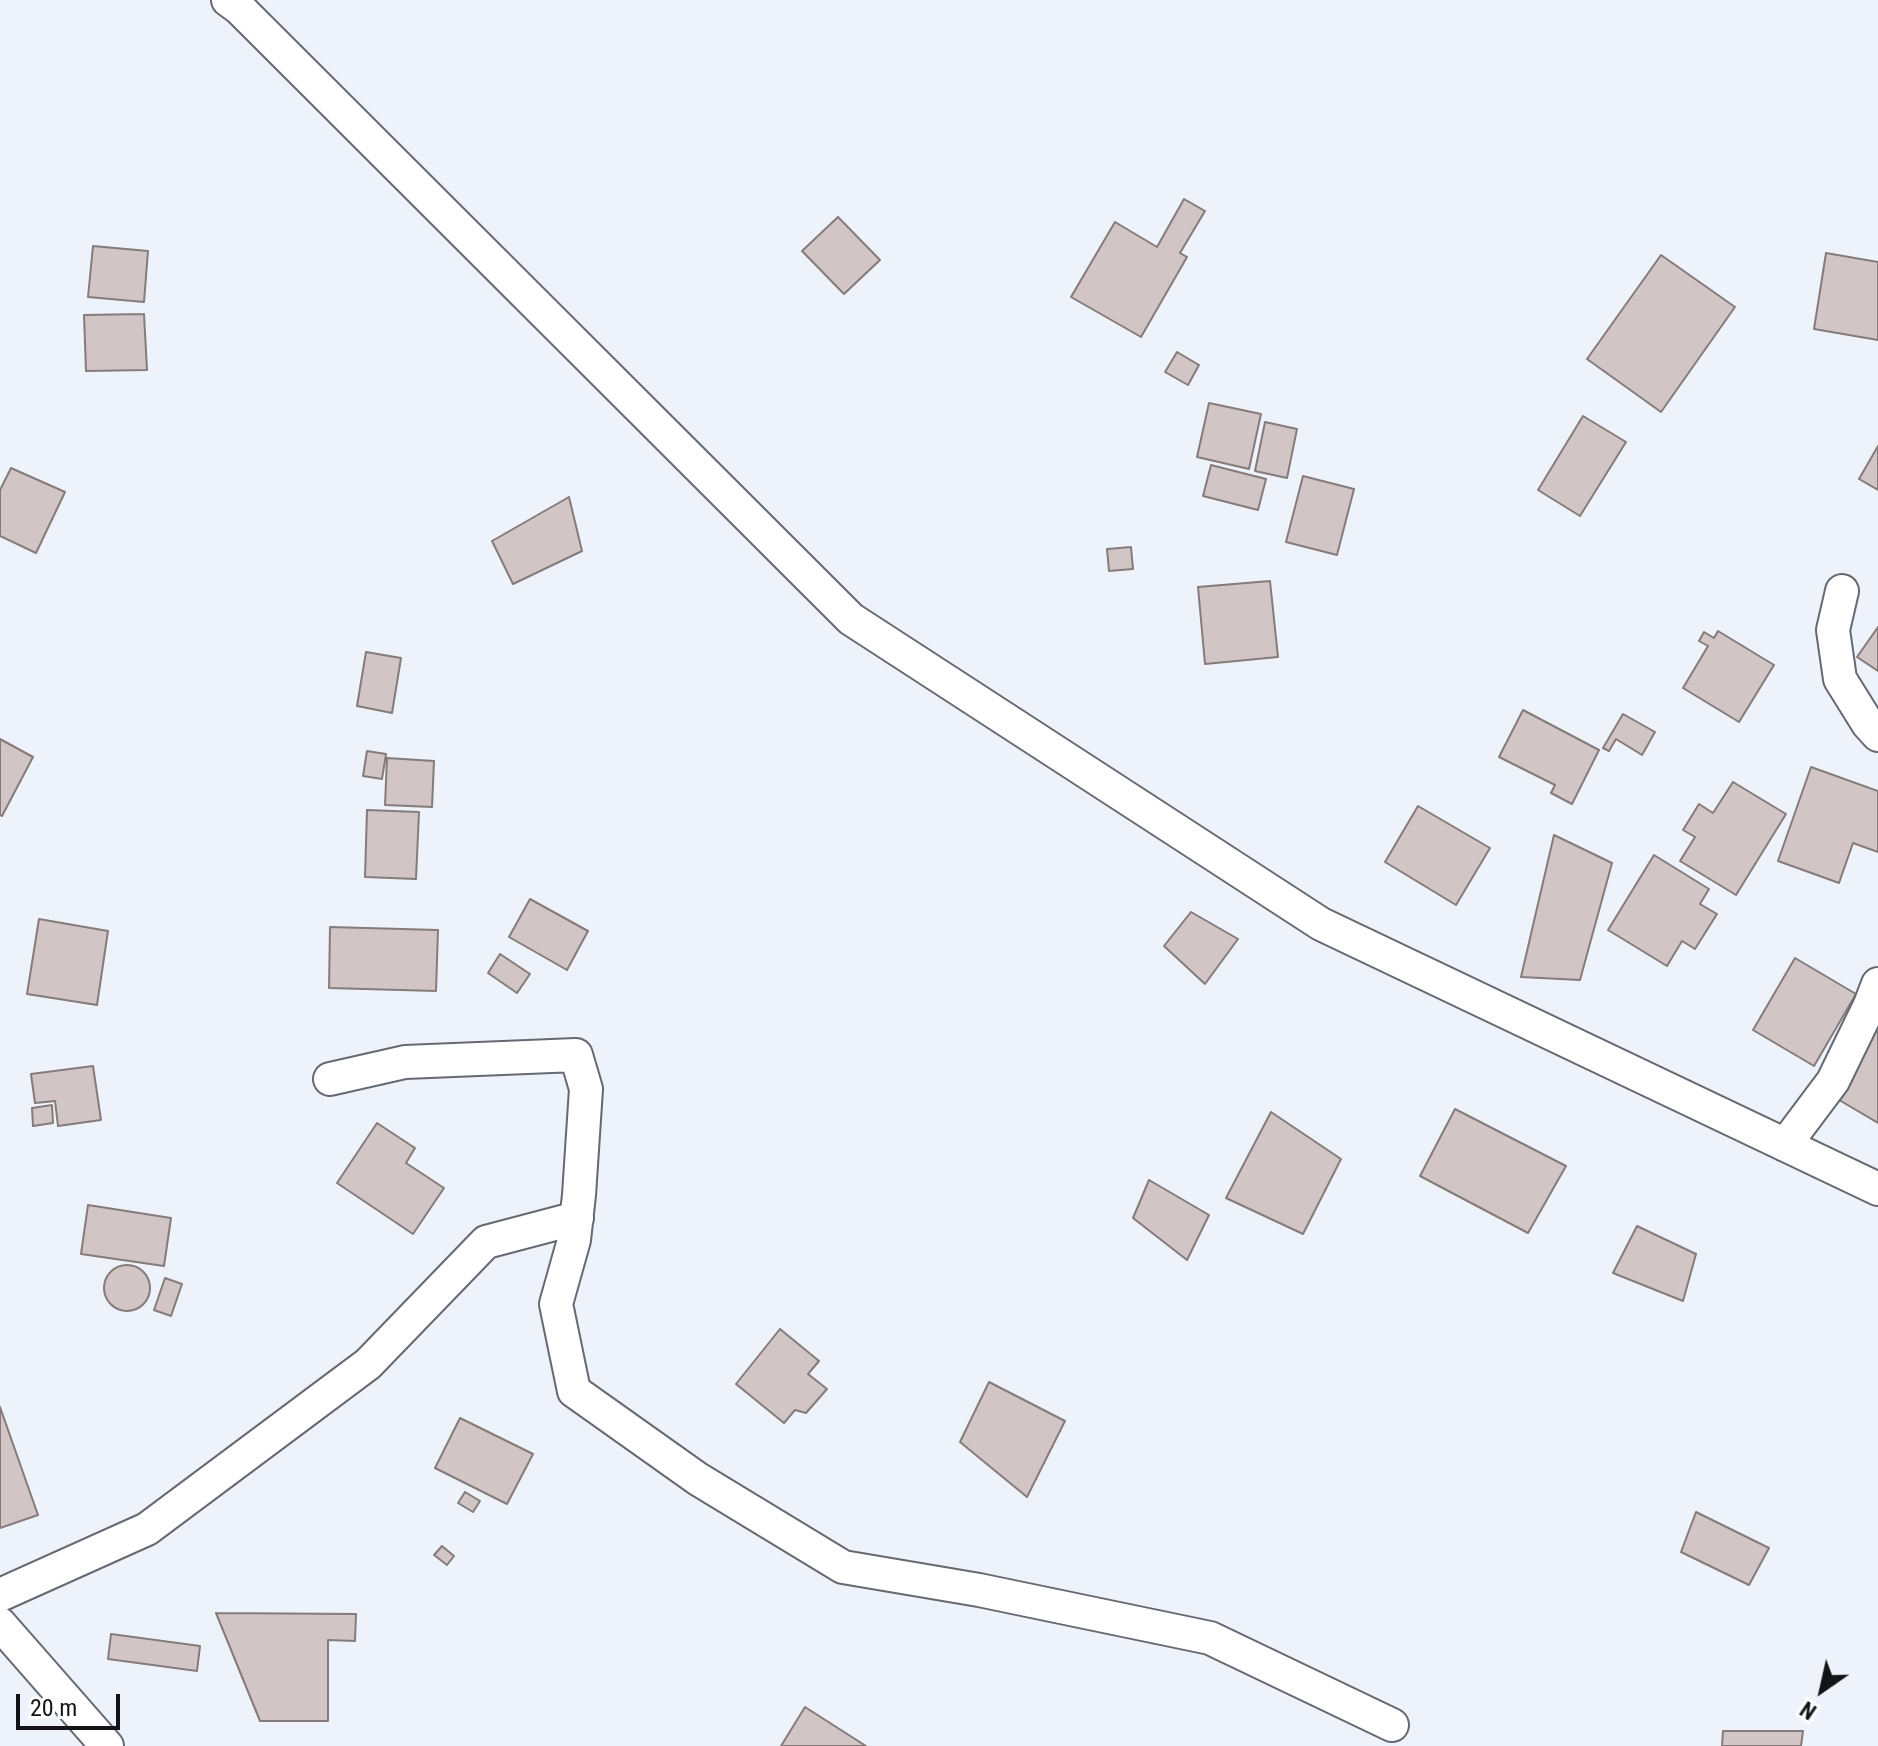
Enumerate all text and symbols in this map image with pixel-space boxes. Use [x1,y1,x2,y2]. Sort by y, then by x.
north arrow [1782,1650,1862,1730]
scale bar [20,1678,124,1728]
text: 20 m [30,1694,77,1722]
text: N [1796,1696,1821,1724]

